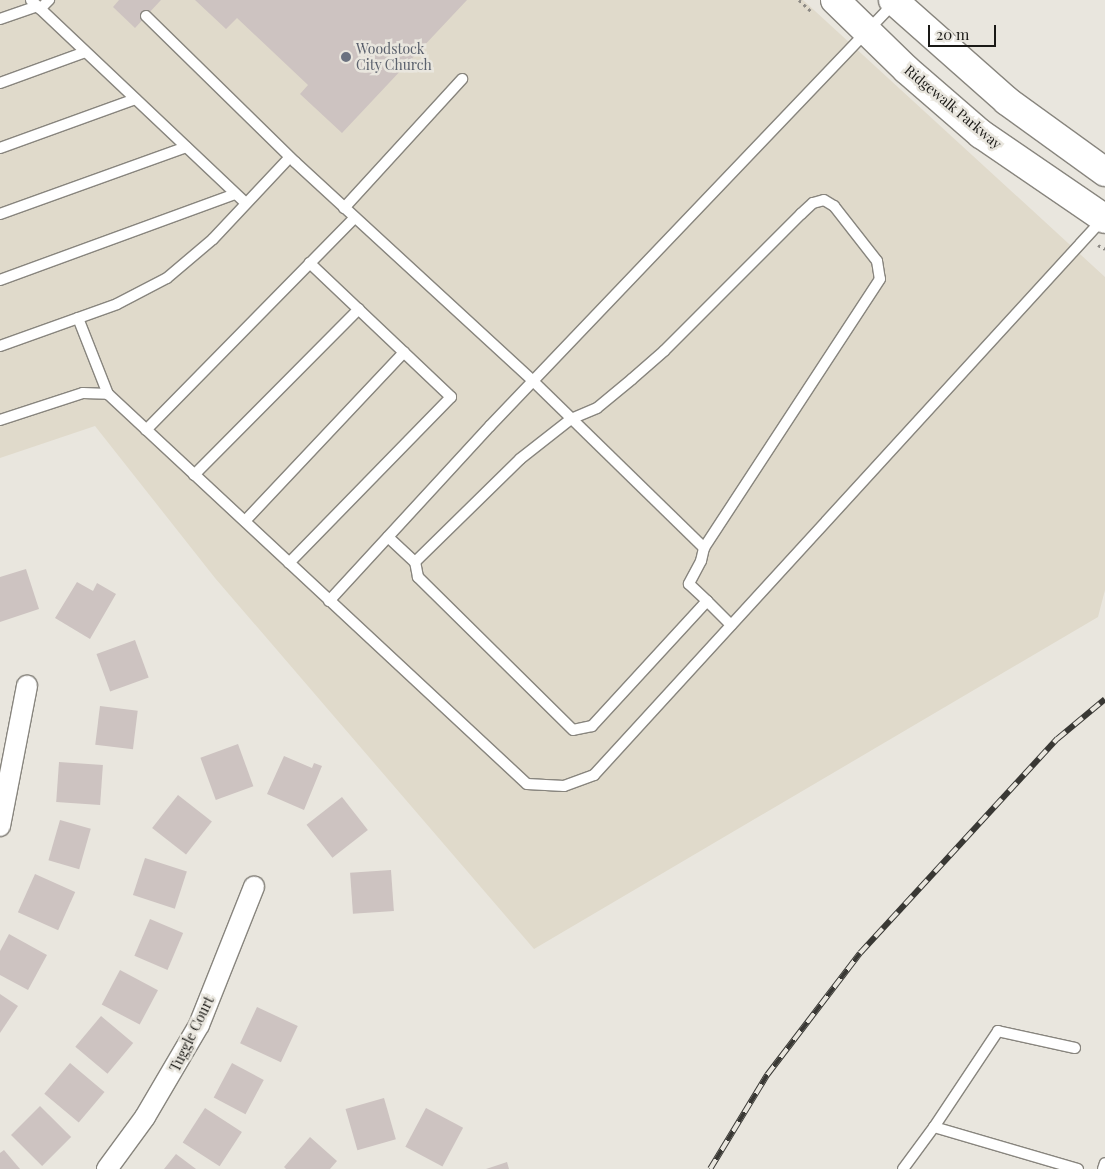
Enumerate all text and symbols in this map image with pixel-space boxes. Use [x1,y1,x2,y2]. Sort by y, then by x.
scale bar [930,15,998,47]
text: 20 m [936,24,969,44]
place label: Woodstock City Church [356,41,432,74]
marker: Woodstock City Church [340,51,352,63]
street label: Ridgewalk Parkway [901,61,1005,153]
street label: Tuggle Court [167,994,217,1074]

